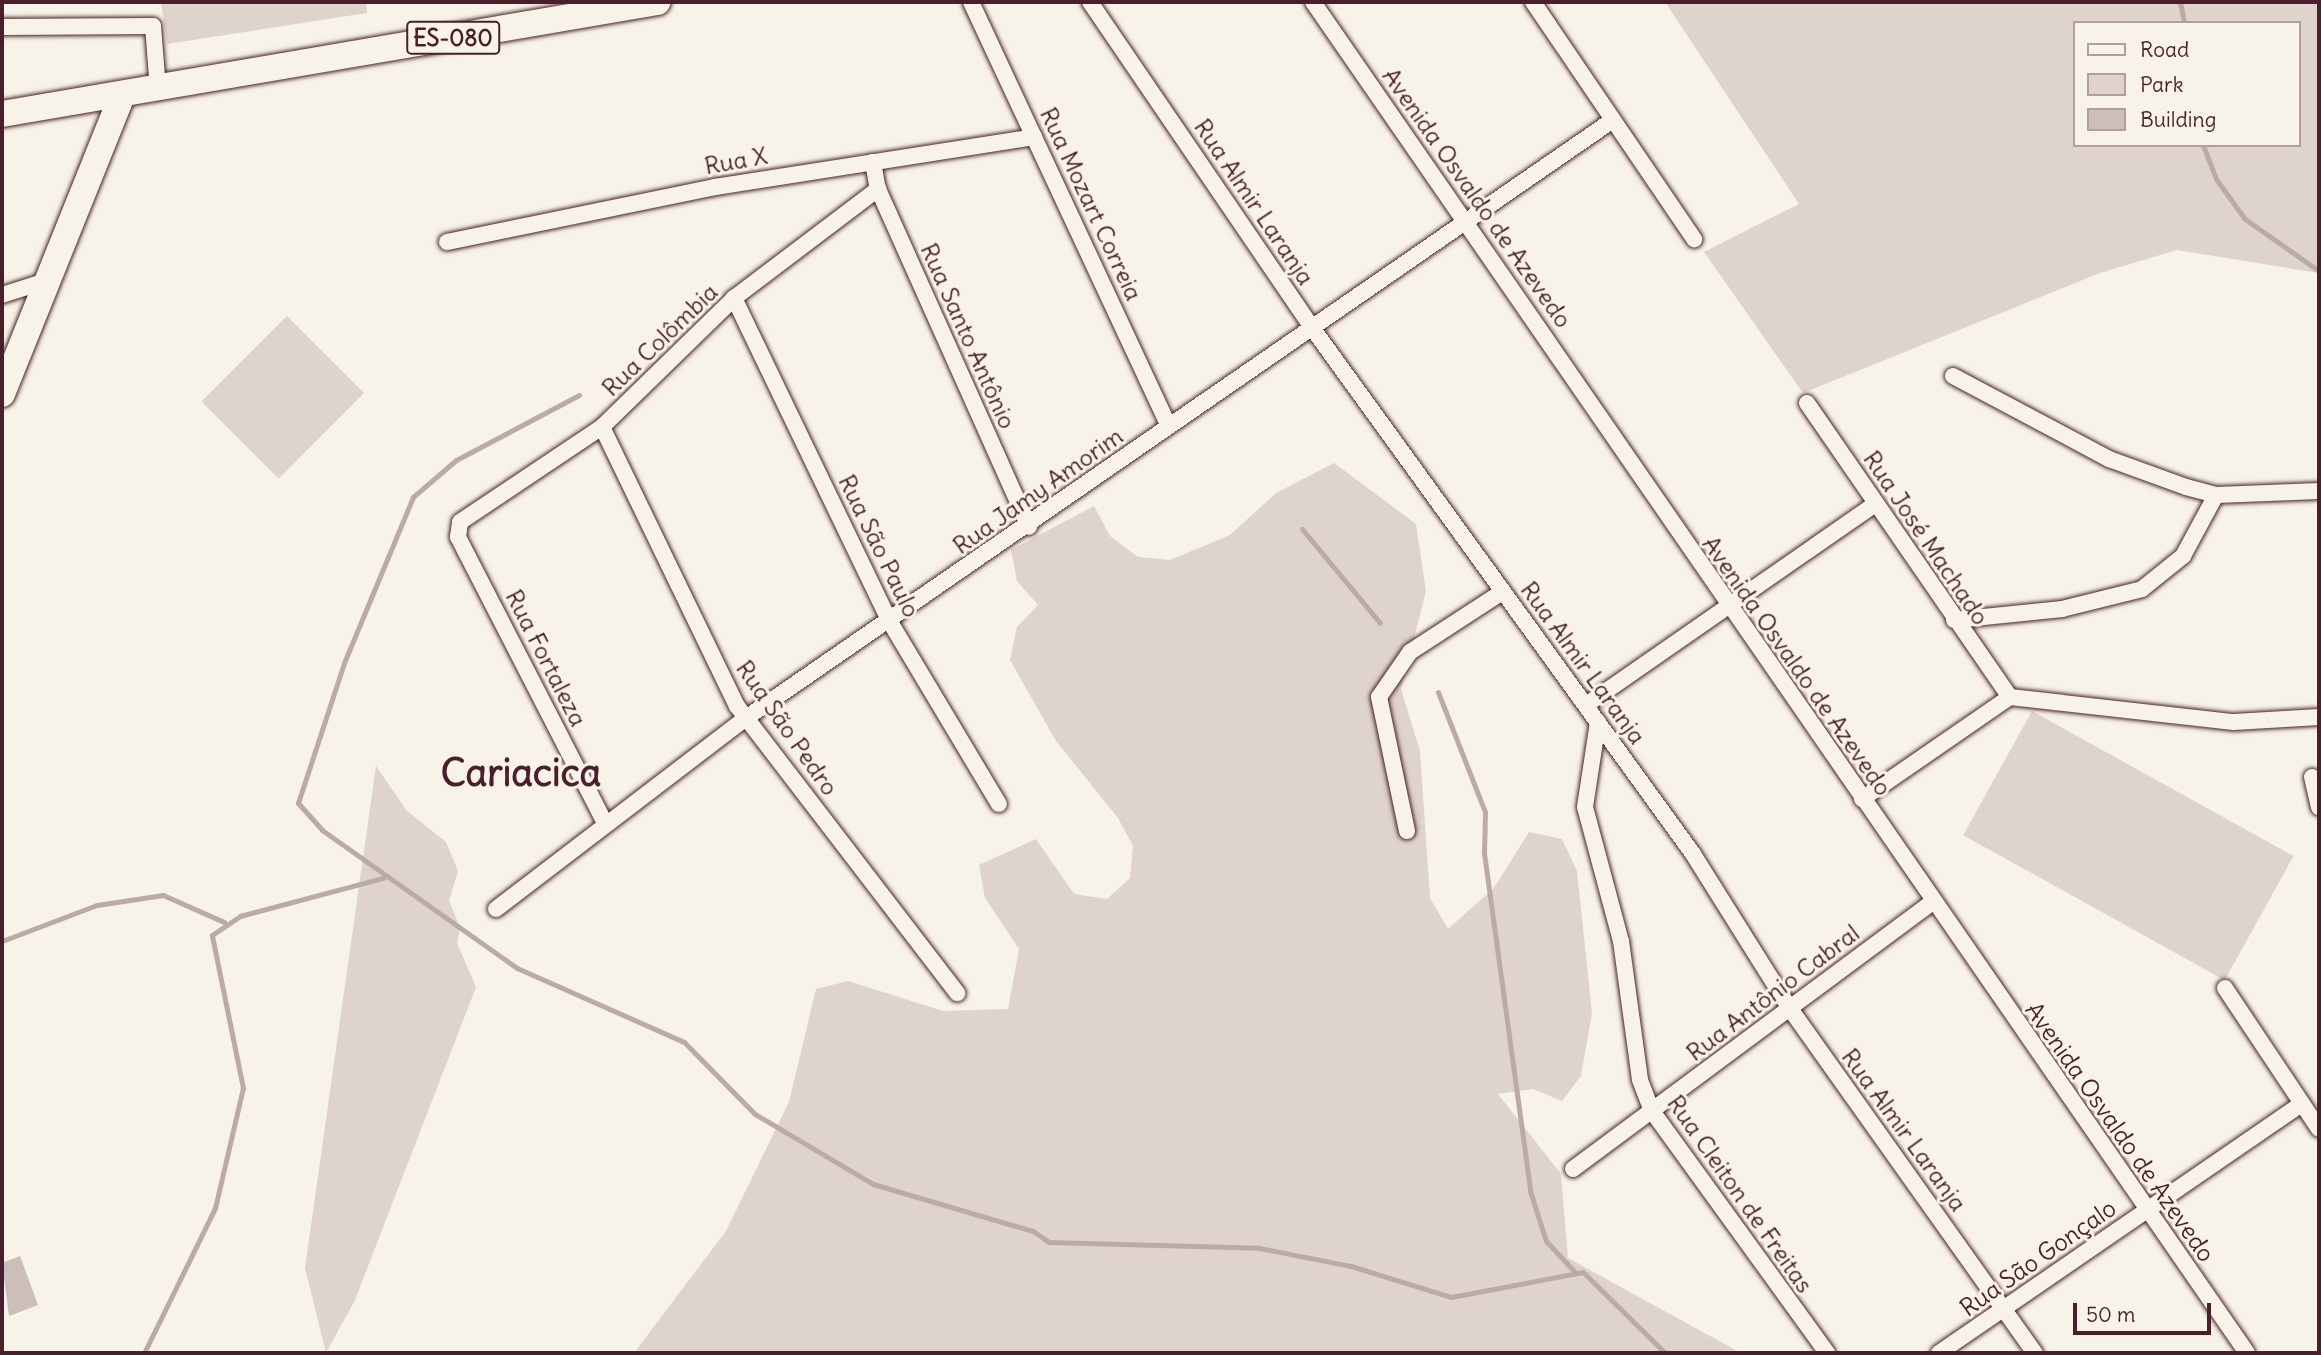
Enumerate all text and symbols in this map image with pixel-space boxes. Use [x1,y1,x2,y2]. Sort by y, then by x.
road number: ES-080 [406,19,500,58]
legend [2072,21,2300,147]
text: Road [2140,36,2189,63]
street label: Avenida Osvaldo de Azevedo [1376,63,1578,333]
text: Park [2140,71,2183,98]
street label: Rua Mozart Correia [1034,103,1148,305]
text: Building [2140,106,2216,133]
street label: Rua Almir Laranja [1188,114,1320,290]
street label: Rua X [702,141,770,181]
street label: Rua Santo Antônio [914,239,1022,433]
street label: Rua Colômbia [596,278,724,402]
street label: Rua Jamy Amorim [948,422,1128,560]
street label: Rua José Machado [1857,445,1995,631]
street label: Rua São Paulo [832,470,926,622]
street label: Avenida Osvaldo de Azevedo [1696,531,1898,801]
street label: Rua Almir Laranja [1514,576,1652,750]
street label: Rua Fortaleza [499,585,593,731]
street label: Rua São Pedro [730,655,844,801]
district label: Cariacica [441,750,601,796]
street label: Rua Antônio Cabral [1681,919,1865,1067]
street label: Avenida Osvaldo de Azevedo [2019,997,2221,1267]
street label: Rua Almir Laranja [1835,1043,1973,1217]
street label: Rua Cleiton de Freitas [1661,1090,1819,1298]
street label: Rua São Gonçalo [1954,1193,2122,1323]
scale bar [2076,1288,2214,1332]
text: 50 m [2086,1301,2135,1328]

